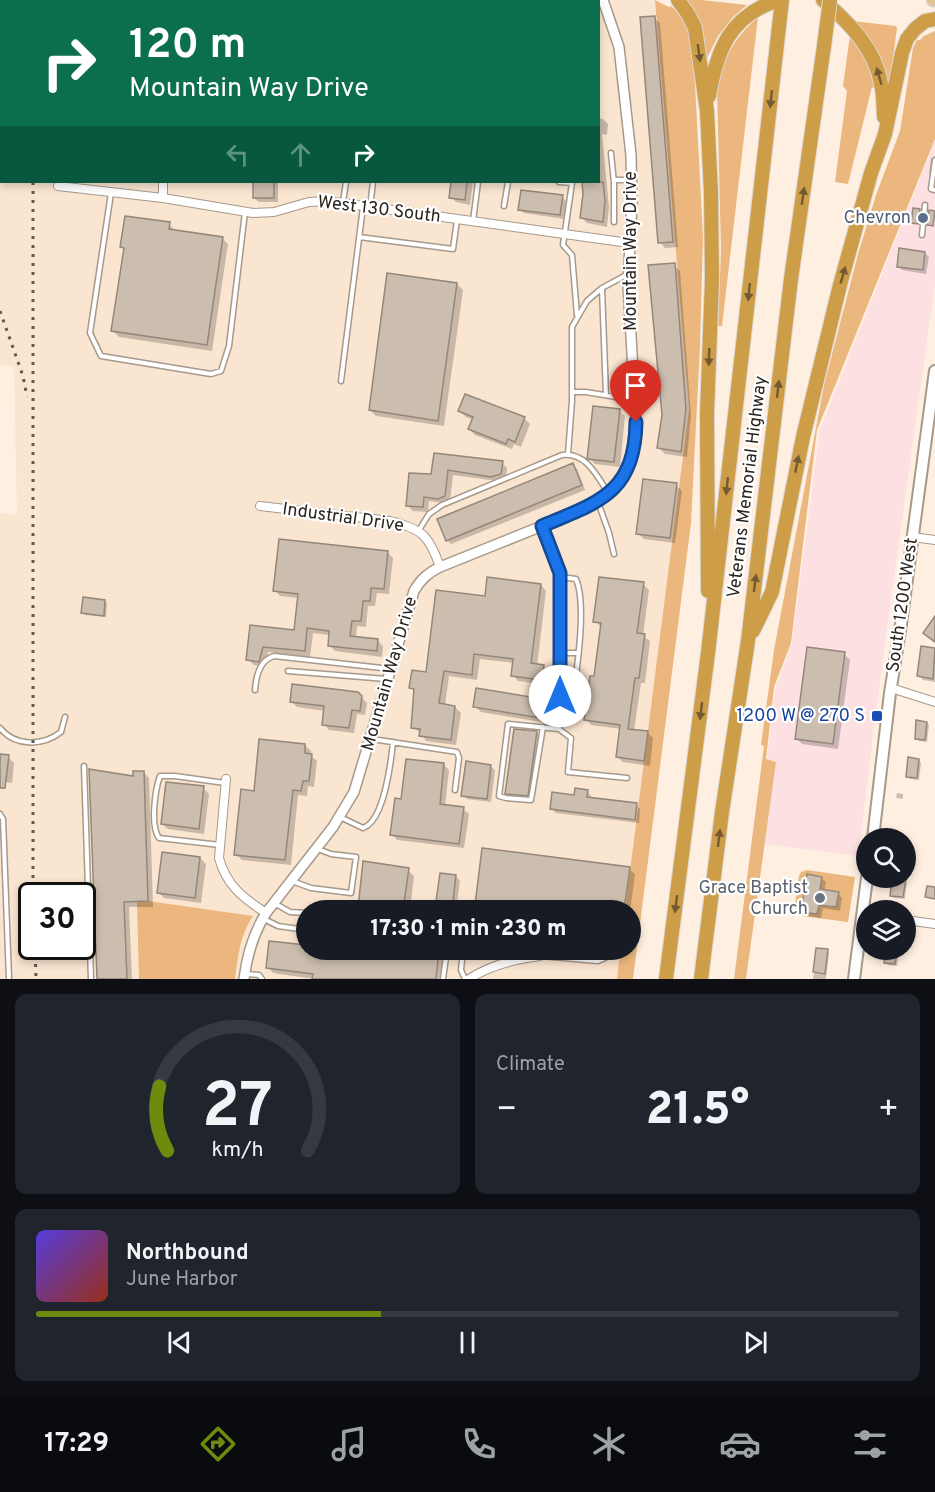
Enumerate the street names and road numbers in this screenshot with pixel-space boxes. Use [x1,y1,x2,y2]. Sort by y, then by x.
street label: Mountain Way Drive [620,171,643,331]
street label: West 130 South [316,191,442,229]
street label: Veterans Memorial Highway [723,375,773,599]
street label: Industrial Drive [281,498,405,538]
street label: South 1200 West [882,536,924,674]
street label: Mountain Way Drive [357,594,423,754]

